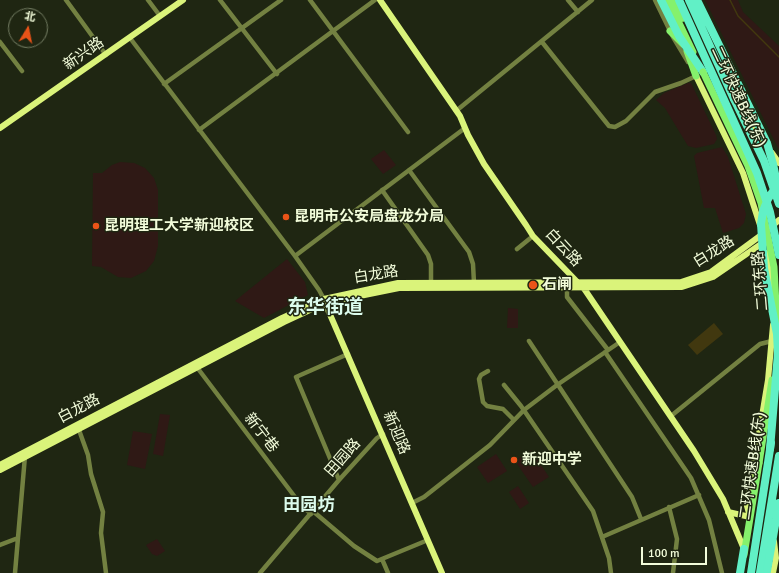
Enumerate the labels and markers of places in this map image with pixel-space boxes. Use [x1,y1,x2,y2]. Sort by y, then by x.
place label: 昆明市公安局盘龙分局 [294,208,444,226]
marker: 昆明市公安局盘龙分局 [281,212,291,222]
place label: 昆明理工大学新迎校区 [104,217,254,235]
marker: 昆明理工大学新迎校区 [91,221,101,231]
place label: 石闸 [542,276,572,294]
marker: 石闸 [527,279,539,291]
place label: 新迎中学 [522,451,582,469]
marker: 新迎中学 [509,455,519,465]

